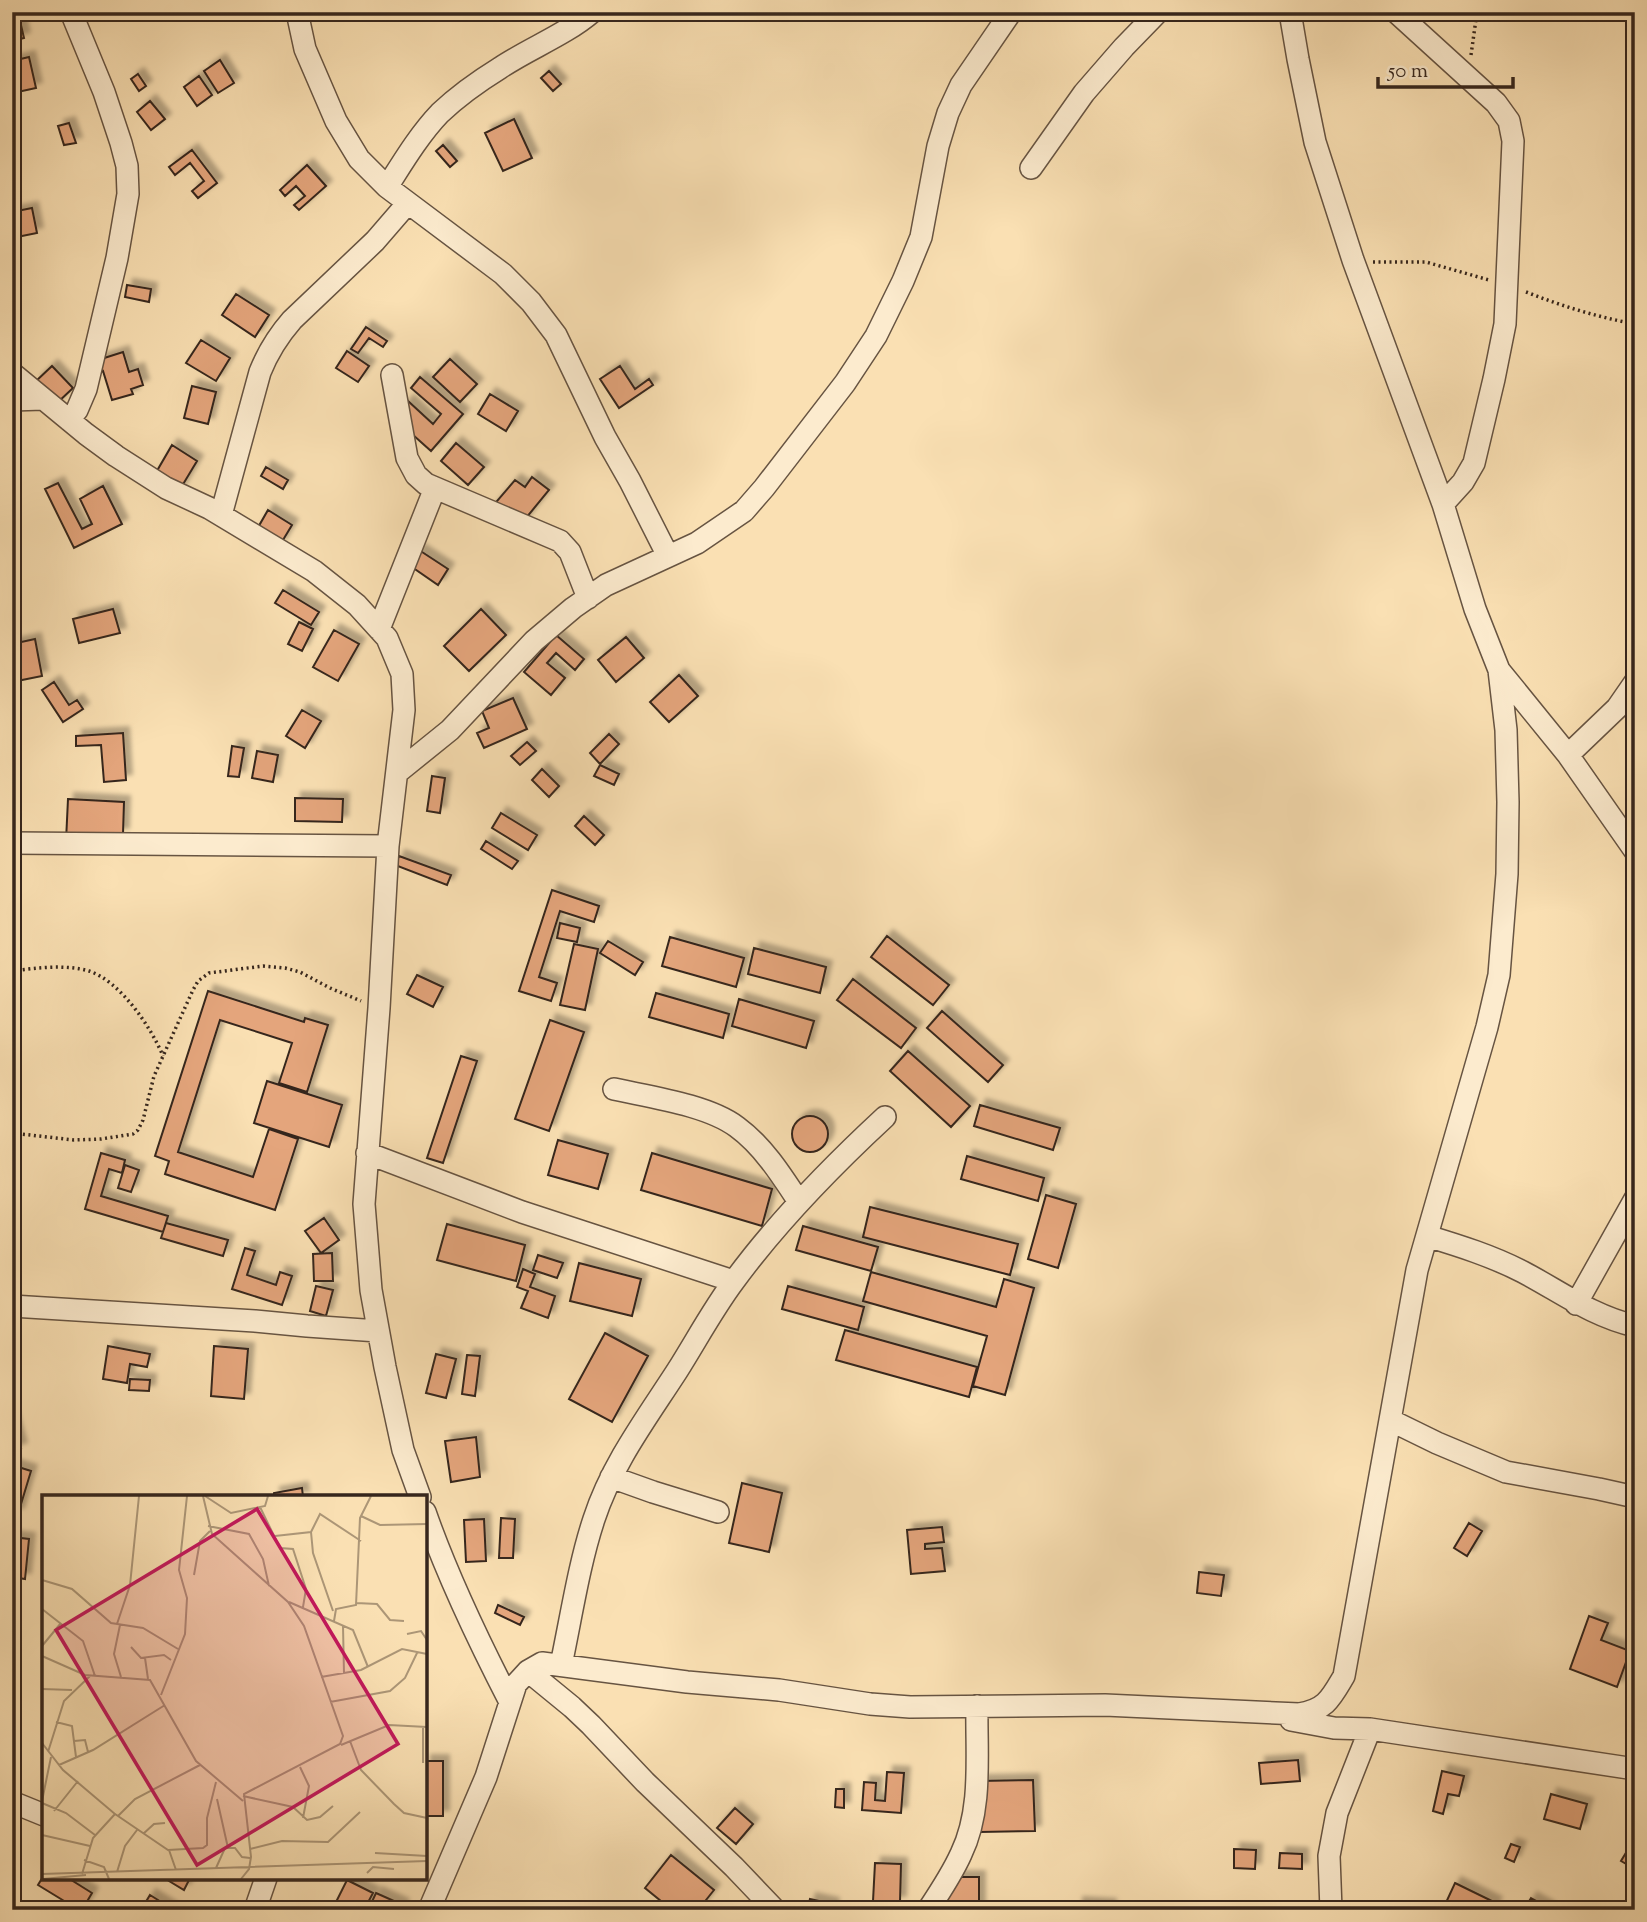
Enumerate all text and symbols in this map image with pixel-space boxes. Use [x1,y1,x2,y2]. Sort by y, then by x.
scale bar [1378,46,1512,90]
text: 50 m [1387,57,1428,87]
inset map [42,1495,427,1880]

